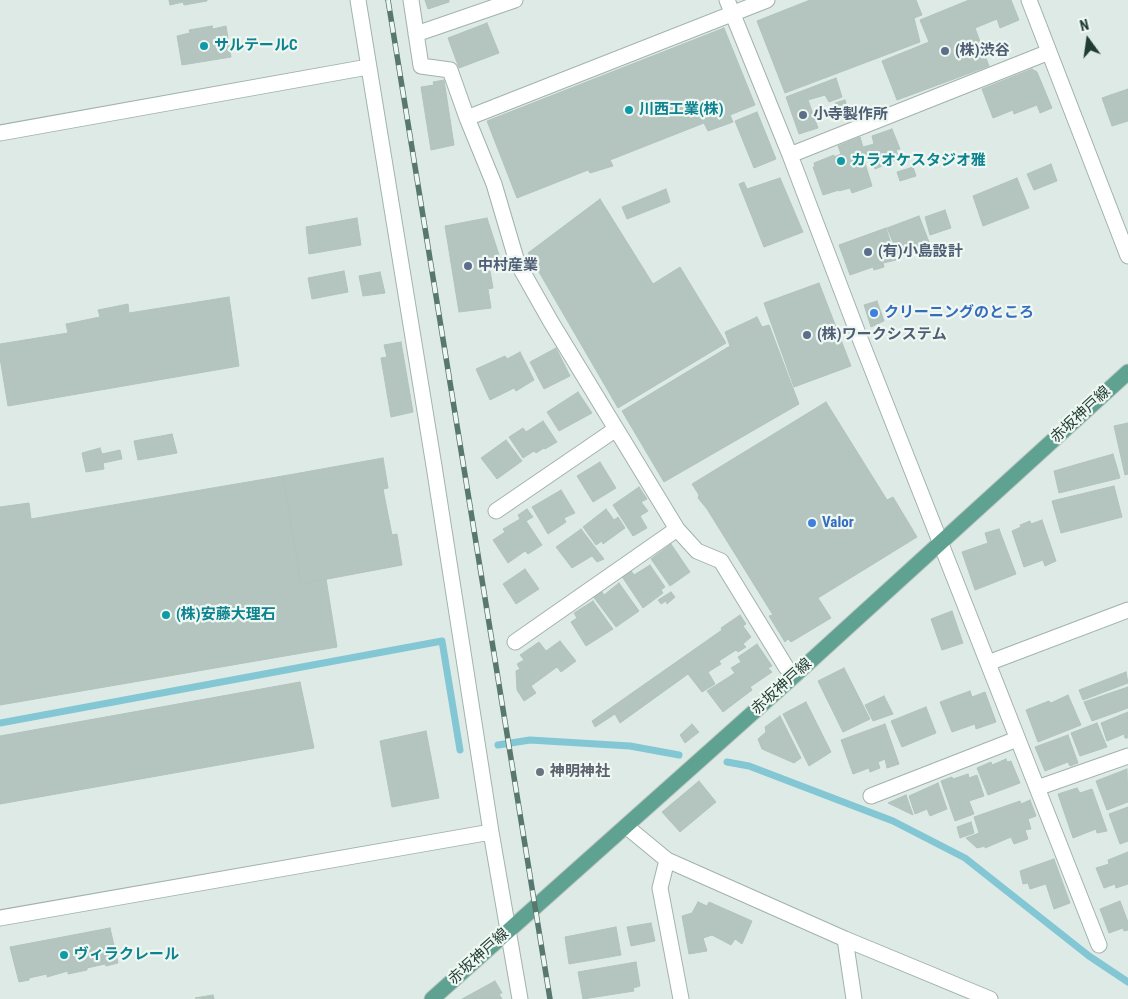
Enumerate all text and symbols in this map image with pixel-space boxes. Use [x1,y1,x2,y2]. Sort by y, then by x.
north arrow [1063,15,1113,65]
text: N [1078,17,1090,34]
place label: サルテールC [214,37,298,55]
marker: サルテールC [198,40,210,52]
place label: (株)渋谷 [955,42,1010,60]
marker: (株)渋谷 [939,45,951,57]
place label: 川西工業(株) [639,101,724,119]
marker: 川西工業(株) [623,104,635,116]
place label: 小寺製作所 [813,106,888,124]
marker: 小寺製作所 [797,109,809,121]
place label: カラオケスタジオ雅 [851,152,986,170]
marker: カラオケスタジオ雅 [835,155,847,167]
place label: (有)小島設計 [878,243,963,261]
marker: (有)小島設計 [862,246,874,258]
place label: 中村産業 [478,257,538,275]
marker: 中村産業 [462,260,474,272]
place label: クリーニングのところ [884,304,1034,322]
marker: クリーニングのところ [868,307,880,319]
place label: (株)ワークシステム [817,326,947,344]
marker: (株)ワークシステム [801,329,813,341]
street label: 赤坂神戸線 [1047,383,1115,447]
place label: Valor [822,514,854,532]
marker: Valor [806,517,818,529]
place label: (株)安藤大理石 [176,606,276,624]
marker: (株)安藤大理石 [160,609,172,621]
street label: 赤坂神戸線 [748,655,816,719]
place label: 神明神社 [550,763,610,781]
marker: 神明神社 [534,766,546,778]
street label: 赤坂神戸線 [445,925,513,989]
place label: ヴィラクレール [74,946,179,964]
marker: ヴィラクレール [58,949,70,961]

